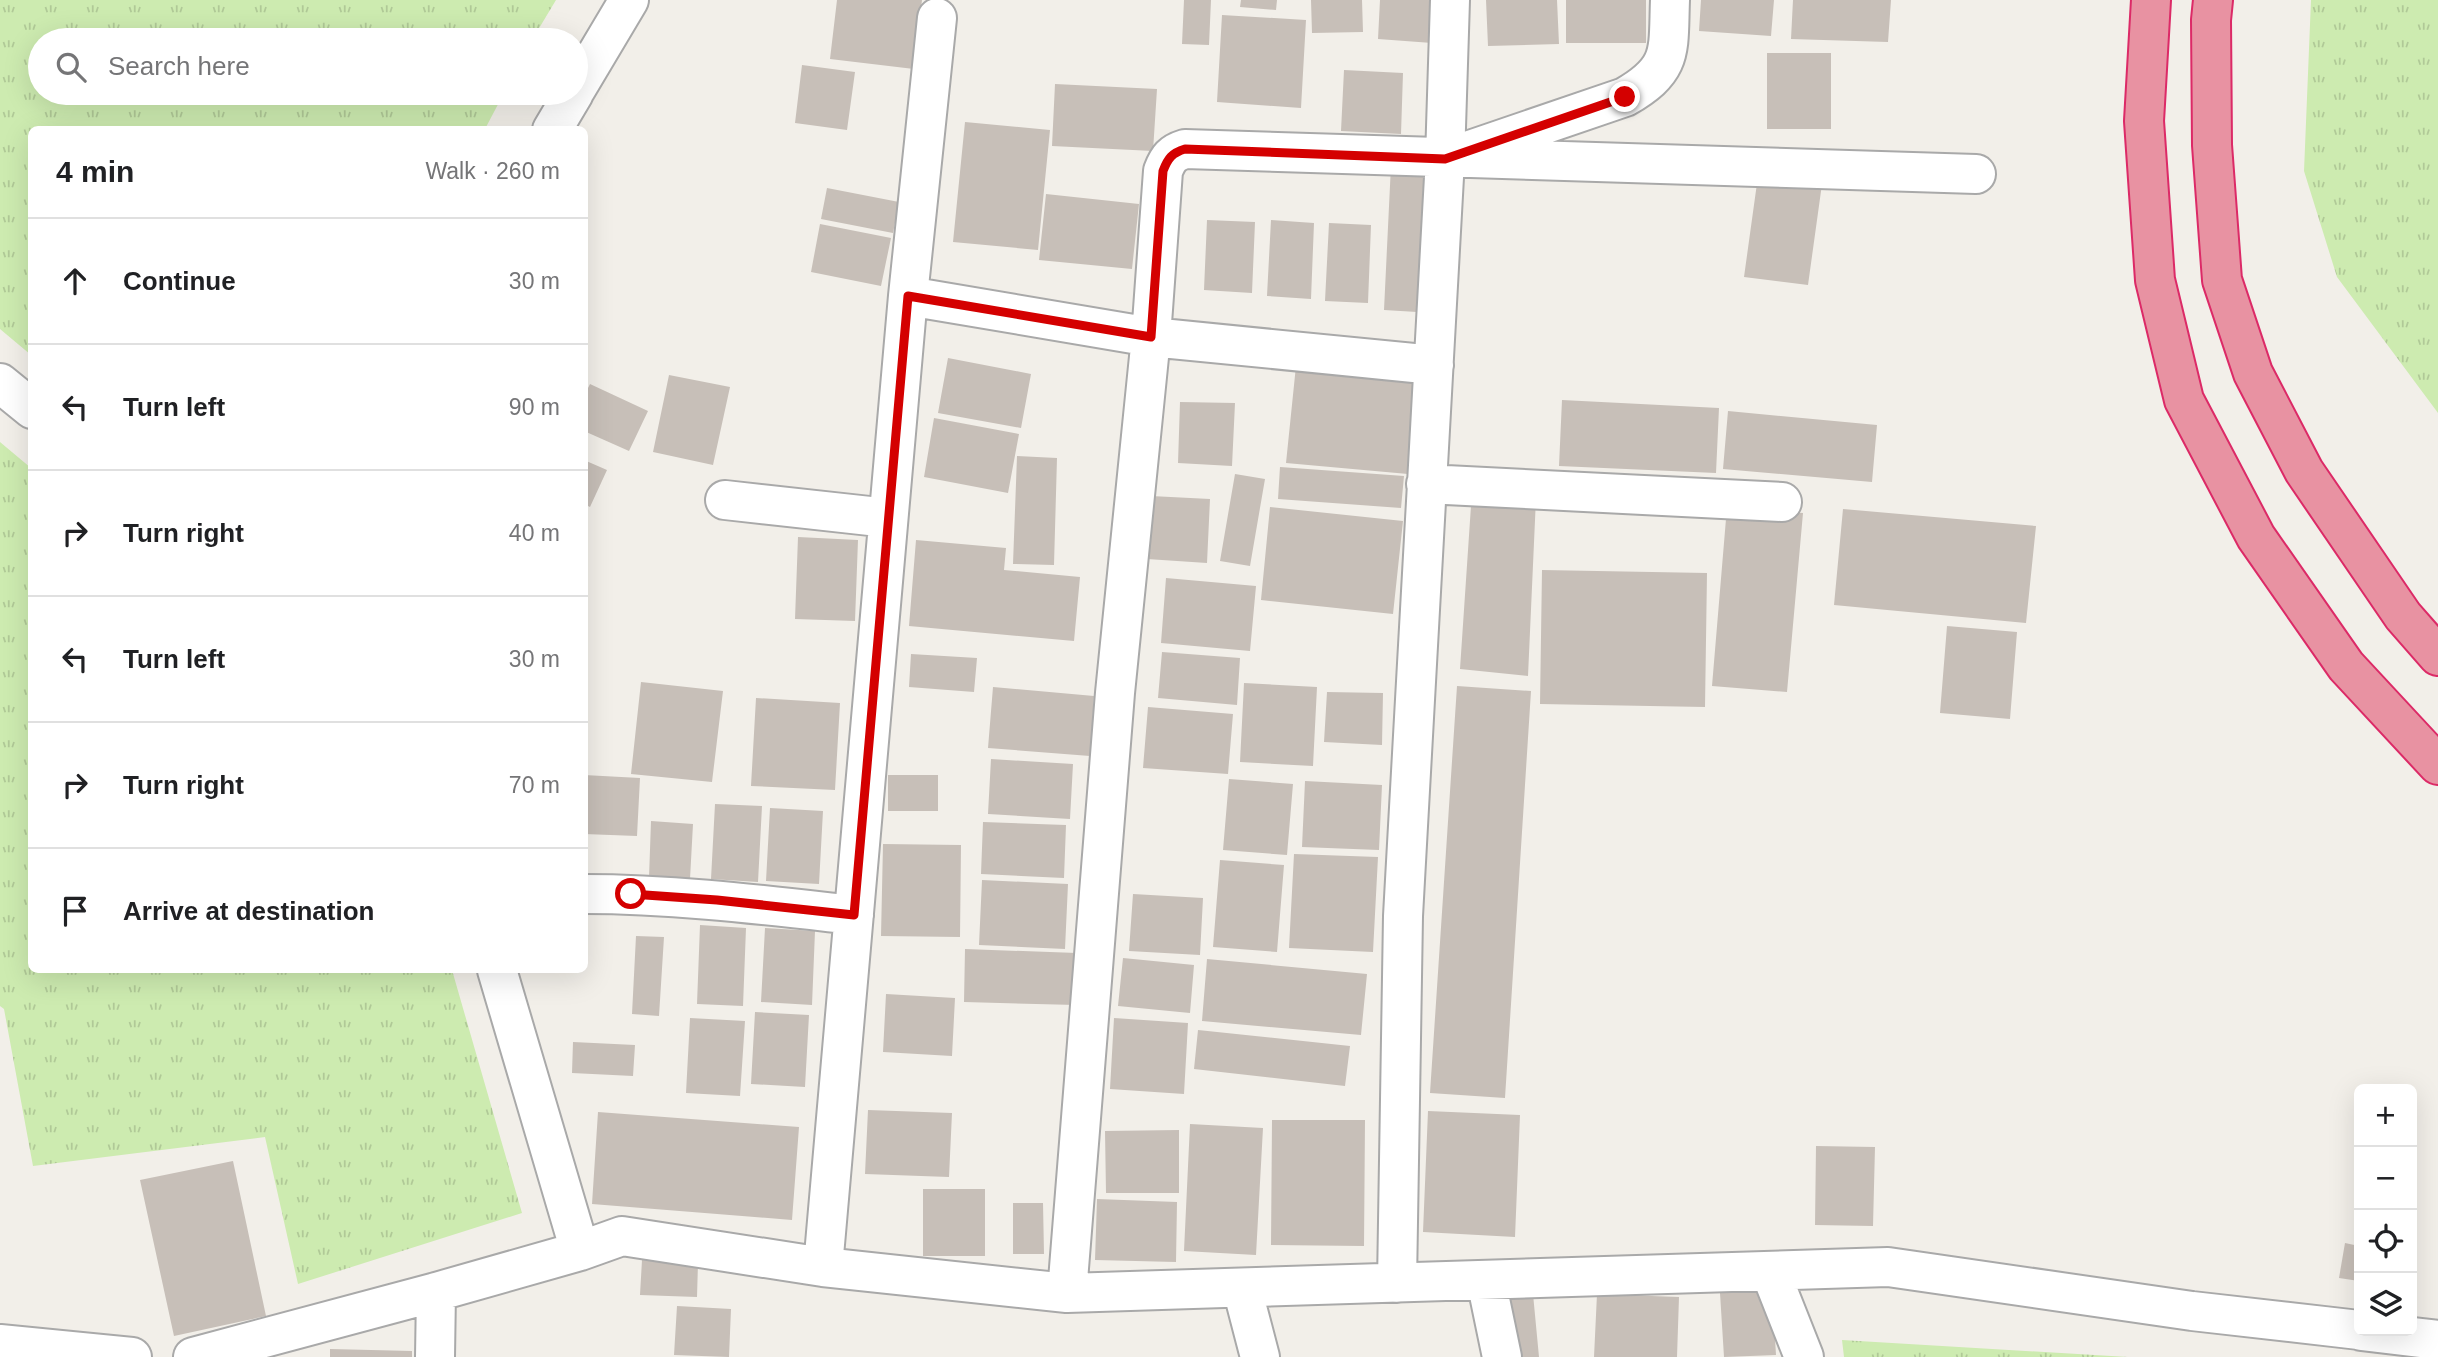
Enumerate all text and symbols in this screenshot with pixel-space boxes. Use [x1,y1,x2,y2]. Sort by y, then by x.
search box [28,28,588,105]
icon: search [52,48,90,86]
text: Search here [108,51,250,81]
route end [1609,81,1640,112]
text: 4 min [56,155,134,188]
text: Walk · 260 m [425,158,560,184]
icon: ahead [56,262,94,300]
text: Continue [123,266,236,296]
text: 30 m [509,268,560,294]
icon: left [56,388,94,426]
text: Turn left [123,392,225,422]
text: 90 m [509,394,560,420]
icon: right [56,514,94,552]
text: Turn right [123,518,244,548]
text: 40 m [509,520,560,546]
icon: left [56,640,94,678]
text: Turn left [123,644,225,674]
text: 30 m [509,646,560,672]
icon: right [56,766,94,804]
text: Turn right [123,770,244,800]
text: 70 m [509,772,560,798]
route start [615,878,646,909]
icon: arrive [56,892,94,930]
text: Arrive at destination [123,896,374,926]
map controls [2354,1084,2417,1336]
button: + [2354,1084,2417,1147]
button: − [2354,1147,2417,1210]
button: locate [2354,1210,2417,1273]
button: layers [2354,1273,2417,1336]

